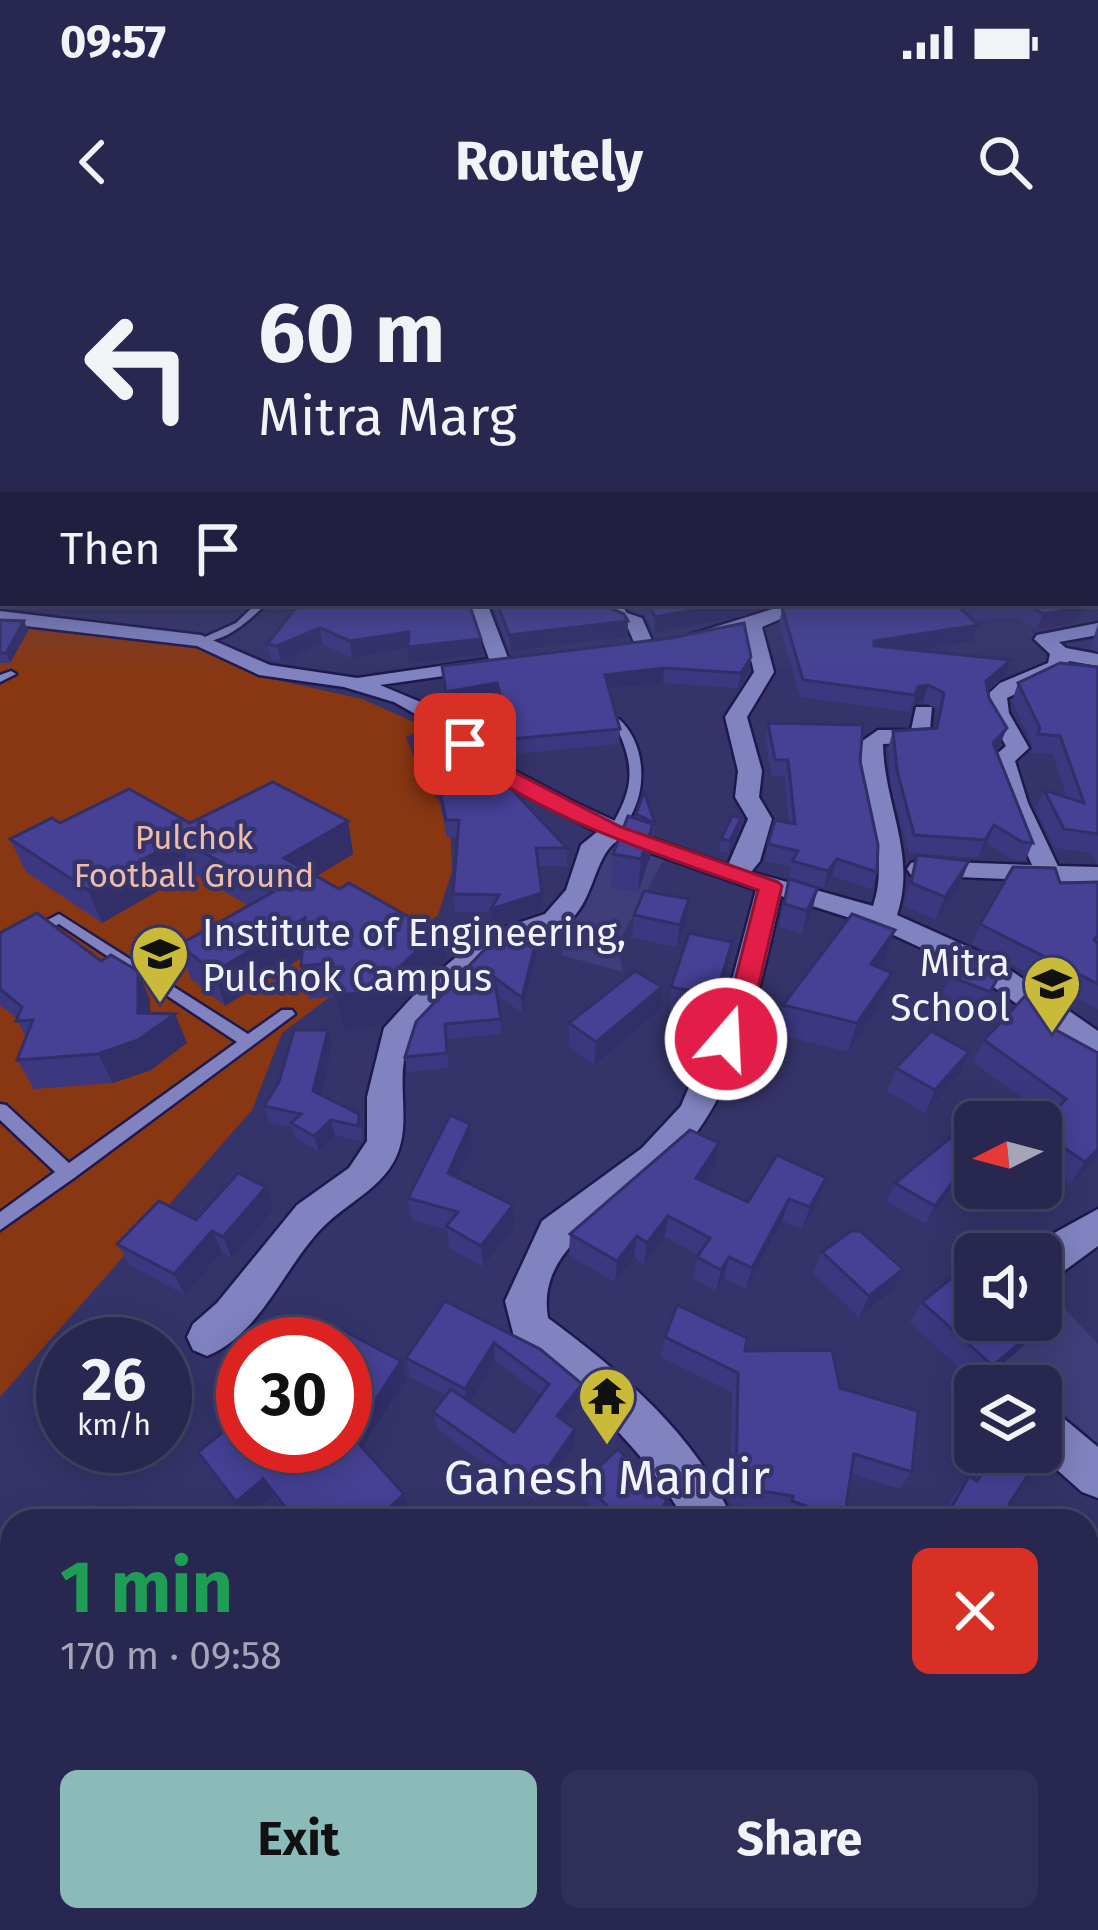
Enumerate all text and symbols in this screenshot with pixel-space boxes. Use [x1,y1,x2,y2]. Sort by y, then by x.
text: 09:57 [60,15,166,69]
icon: back [60,129,126,195]
icon: search [972,129,1038,195]
text: Routely [455,130,643,194]
text: 60 m [258,283,445,384]
icon: left [60,288,216,444]
text: Mitra Marg [258,385,517,449]
icon: arrive [185,516,251,582]
text: Then [60,522,161,576]
pin [414,693,516,795]
icon: arrive [432,711,498,777]
park label: Pulchok Football Ground [74,818,314,896]
place label: Institute of Engineering, Pulchok Campus [202,910,626,1001]
school or university icon: Institute of Engineering, Pulchok Campus [129,923,191,1005]
place label: Mitra School [890,940,1010,1031]
school or university icon: Mitra School [1021,953,1083,1035]
position arrow [663,976,789,1102]
north arrow [954,1101,1062,1209]
map controls [954,1101,1062,1473]
button: sound [954,1233,1062,1341]
speed limit sign: 30 [216,1317,372,1473]
text: 26 [82,1344,146,1416]
temple icon: Ganesh Mandir [576,1365,638,1447]
button: layers [954,1365,1062,1473]
text: km/h [77,1407,151,1443]
place label: Ganesh Mandir [444,1449,771,1507]
text: 1 min [60,1545,233,1631]
button: close [912,1548,1038,1674]
text: 170 m · 09:58 [60,1633,282,1679]
button: Exit [60,1770,537,1908]
button: Share [561,1770,1038,1908]

